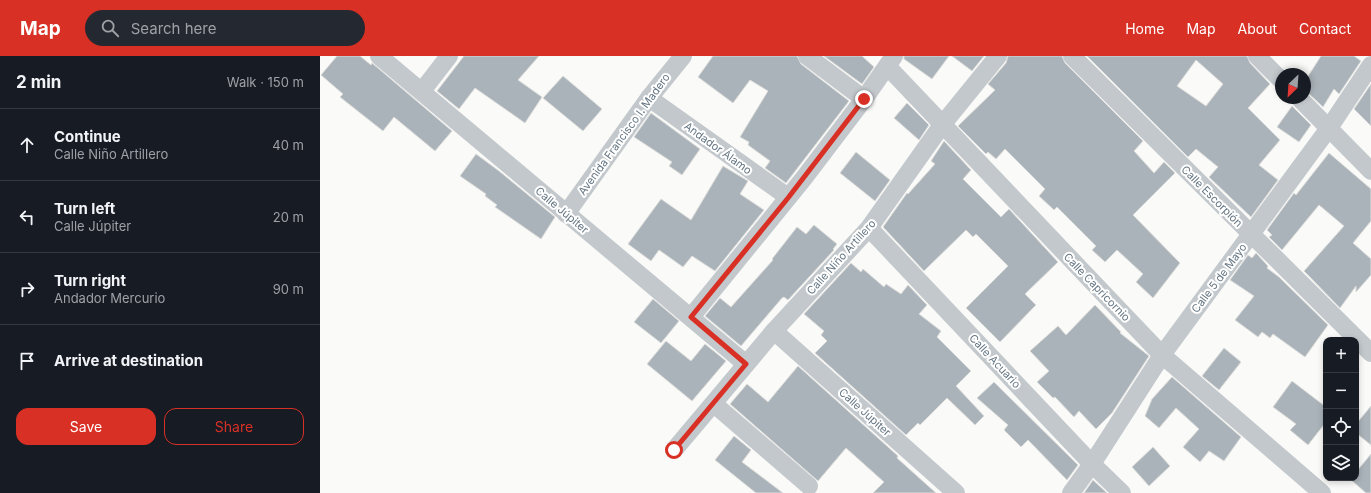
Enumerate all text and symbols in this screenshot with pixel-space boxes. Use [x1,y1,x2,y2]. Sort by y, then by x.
search box [85,10,365,46]
text: Map [20,17,61,40]
icon: search [99,17,121,39]
text: Search here [131,19,216,38]
text: Home [1125,20,1164,37]
text: Map [1186,20,1216,37]
text: About [1238,20,1277,37]
text: Contact [1299,20,1351,37]
north arrow [1275,68,1311,104]
street label: Avenida Francisco I. Madero [575,70,673,198]
text: 2 min [16,72,61,92]
text: Walk · 150 m [227,74,304,90]
route end [855,90,873,108]
street label: Andador Álamo [681,119,755,177]
text: Continue [54,127,121,146]
icon: ahead [16,134,38,156]
text: 40 m [272,137,304,153]
text: Calle Niño Artillero [54,146,168,162]
street label: Calle Escorpión [1178,162,1246,230]
street label: Calle Júpiter [532,184,592,236]
text: Turn left [54,199,115,218]
icon: left [16,206,38,228]
text: 20 m [273,209,304,225]
street label: Calle Niño Artillero [803,216,879,298]
text: Calle Júpiter [54,218,131,234]
street label: Calle 5 de Mayo [1188,240,1250,316]
street label: Calle Capricornio [1061,250,1134,324]
text: Turn right [54,271,126,290]
icon: right [16,278,38,300]
text: 90 m [273,281,304,297]
text: Andador Mercurio [54,290,165,306]
street label: Calle Acuario [966,331,1024,391]
map controls [1323,337,1359,481]
button: + [1323,337,1359,373]
icon: arrive [16,350,38,372]
text: Arrive at destination [54,351,203,370]
button: − [1323,373,1359,409]
street label: Calle Júpiter [836,385,894,439]
button: Save [16,408,156,445]
button: Share [164,408,304,445]
button: locate [1323,409,1359,445]
route start [665,441,683,459]
button: layers [1323,445,1359,481]

